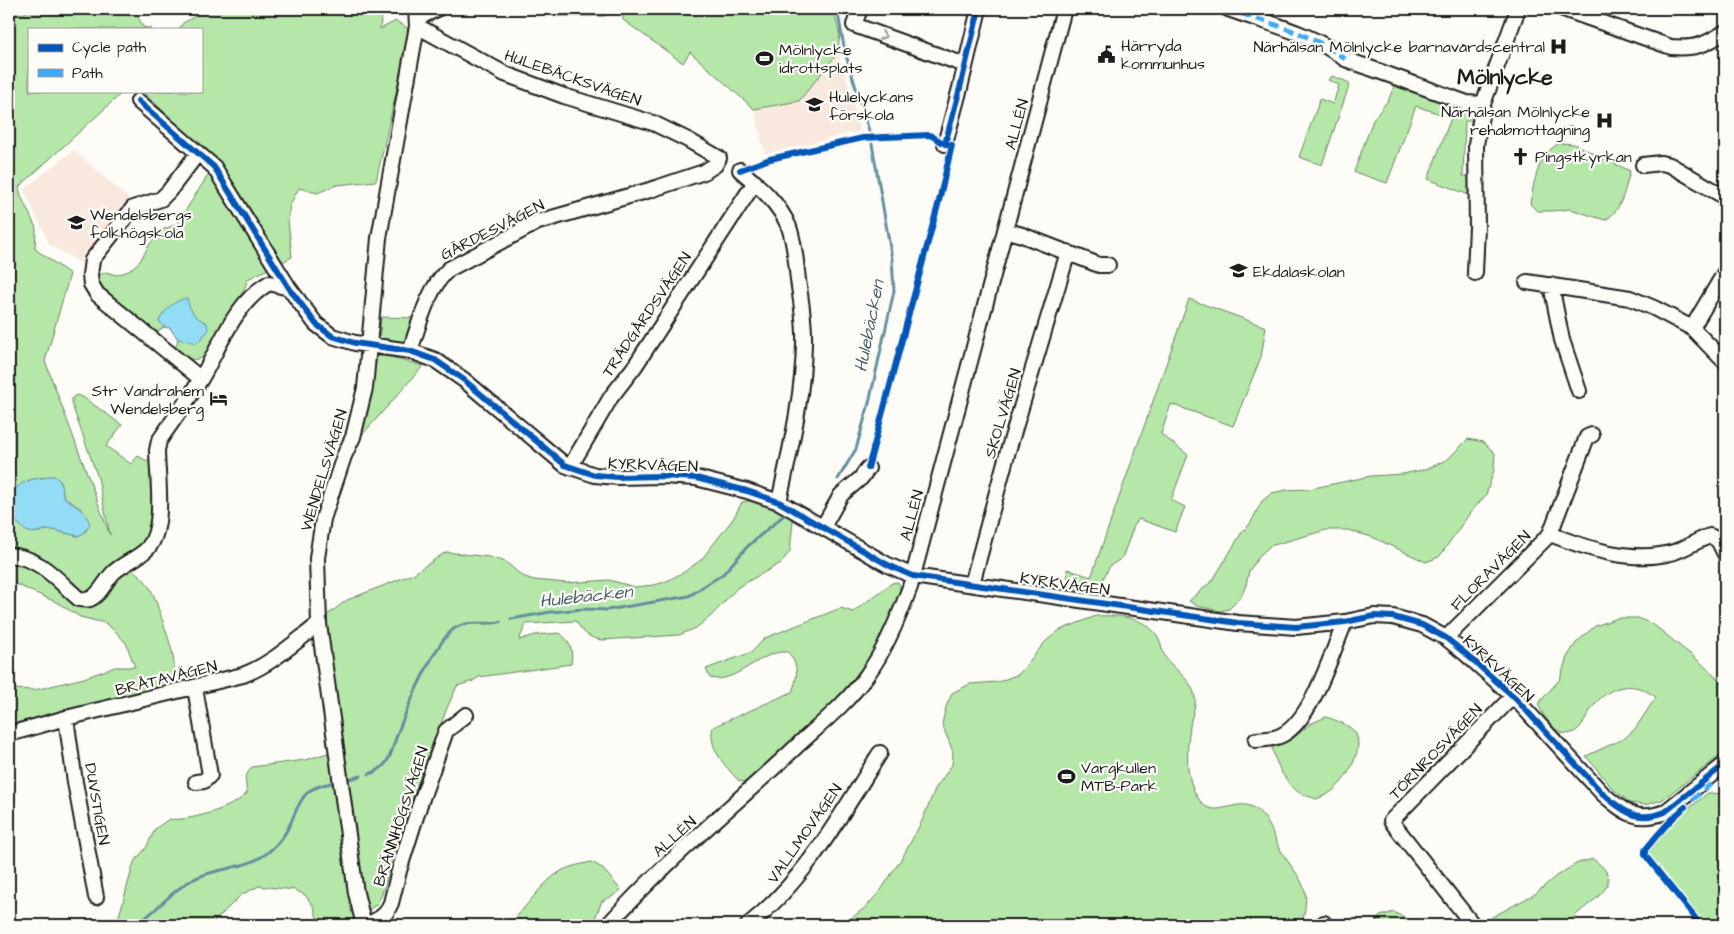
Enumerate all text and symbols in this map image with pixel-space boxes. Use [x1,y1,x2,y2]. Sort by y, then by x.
legend [28,28,202,92]
one-way arrow [879,30,887,40]
place label: Härryda kommunhus [1121,35,1205,75]
place label: Närhälsan Mölnlycke barnavårdscentral [1253,36,1545,59]
hospital icon: Närhälsan Mölnlycke barnavårdscentral [1549,36,1569,56]
text: Cycle path [72,37,147,59]
place label: Mölnlycke idrottsplats [779,39,862,79]
street label: HULEBÄCKSVÄGEN [501,44,644,112]
public building icon: Härryda kommunhus [1097,44,1117,64]
sports icon: Mölnlycke idrottsplats [755,48,775,68]
text: Path [72,63,103,84]
district label: Mölnlycke [1457,63,1553,95]
place label: Hulelyckans förskola [829,86,913,126]
school or university icon: Hulelyckans förskola [805,95,825,115]
street label: ALLÉN [1000,96,1034,152]
place label: Närhälsan Mölnlycke rehabmottagning [1441,101,1590,142]
hospital icon: Närhälsan Mölnlycke rehabmottagning [1594,110,1614,130]
church icon: Pingstkyrkan [1511,146,1531,166]
place label: Pingstkyrkan [1535,146,1632,169]
street label: GÄRDESVÄGEN [437,194,548,266]
place label: Wendelsbergs folkhögskola [90,204,192,245]
school or university icon: Wendelsbergs folkhögskola [66,213,86,233]
street label: TRÄDGÅRDSVÄGEN [597,248,697,381]
school or university icon: Ekdalaskolan [1229,261,1249,281]
place label: Ekdalaskolan [1253,261,1345,283]
water label: Hulebäcken [848,276,891,374]
street label: SKOLVÄGEN [979,366,1027,461]
place label: Str Vandrahem Wendelsberg [92,380,205,421]
hotel icon: Str Vandrahem Wendelsberg [208,389,228,409]
street label: WENDELSVÄGEN [295,407,353,534]
street label: KYRKVÄGEN [608,452,698,478]
street label: ALLÉN [895,487,929,543]
street label: FLORAVÄGEN [1446,526,1536,616]
street label: KYRKVÄGEN [1019,567,1111,601]
water label: Hulebäcken [538,579,636,614]
street label: KYRKVÄGEN [1458,630,1539,708]
street label: BRÅTAVÄGEN [113,655,219,701]
street label: TÖRNROSVÄGEN [1384,699,1487,804]
street label: BRÄNNHÖGSVÄGEN [368,744,434,889]
place label: Vargkullen MTB-Park [1081,757,1158,797]
street label: DUVSTIGEN [79,762,115,847]
sports icon: Vargkullen MTB-Park [1057,766,1077,786]
street label: VALLMOVÄGEN [762,779,847,888]
street label: ALLÉN [648,811,701,862]

